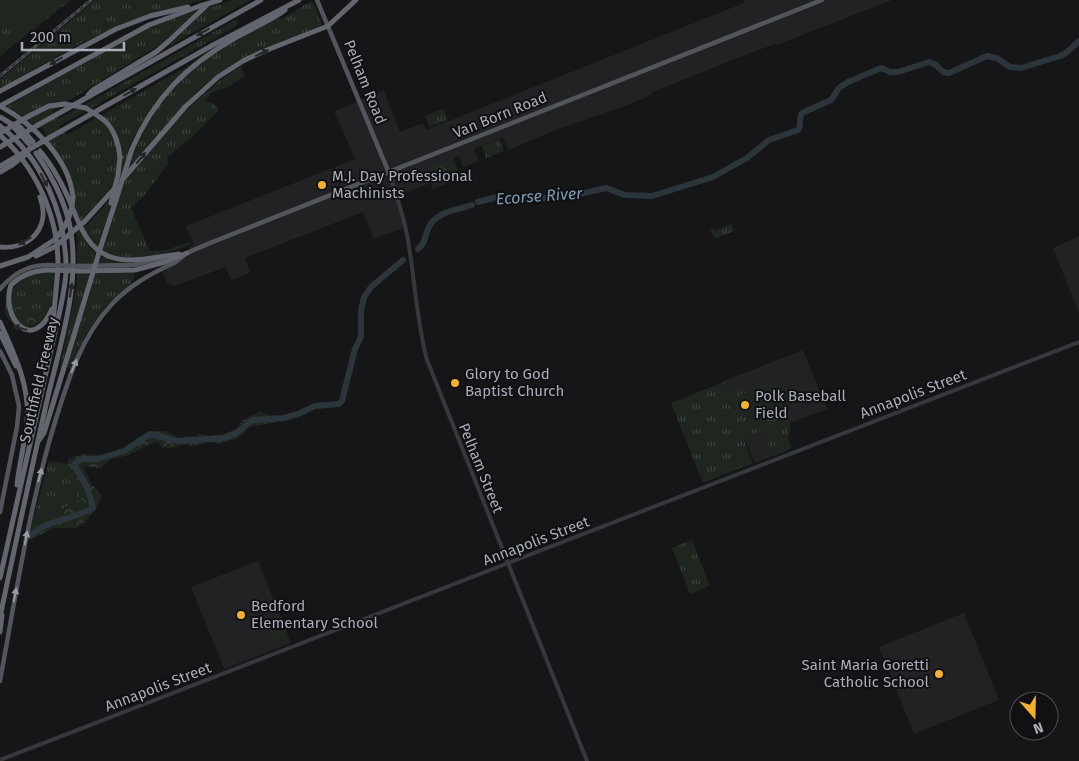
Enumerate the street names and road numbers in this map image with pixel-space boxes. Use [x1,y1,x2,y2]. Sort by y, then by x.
street label: Pelham Road [340,37,390,127]
street label: Van Born Road [450,88,550,142]
street label: Southfield Freeway [16,315,62,445]
street label: Annapolis Street [857,365,969,423]
street label: Pelham Street [455,420,507,516]
street label: Annapolis Street [480,512,592,570]
street label: Annapolis Street [102,658,214,716]

